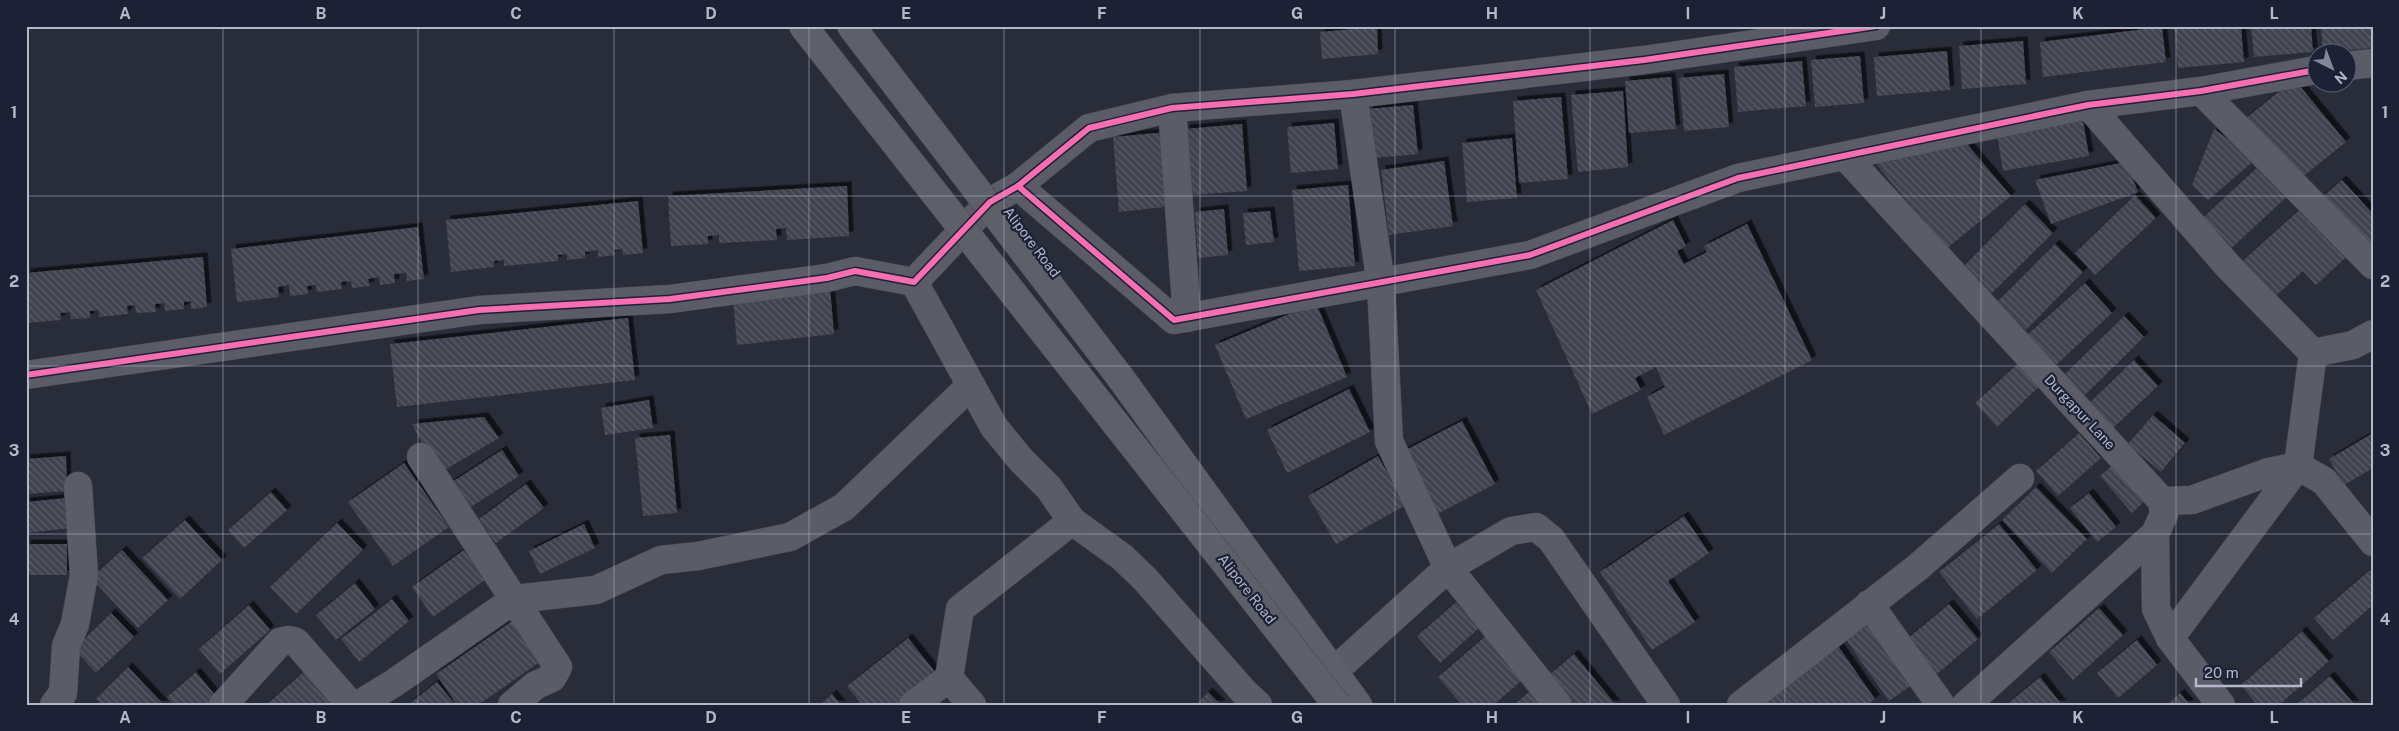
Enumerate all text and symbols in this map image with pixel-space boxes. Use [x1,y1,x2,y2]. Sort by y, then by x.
text: A [119,4,131,23]
text: B [316,4,327,23]
text: C [510,4,522,23]
text: D [705,4,717,23]
text: E [901,4,911,23]
text: F [1097,4,1107,23]
text: G [1291,4,1303,23]
text: H [1486,4,1498,23]
text: I [1686,4,1690,23]
text: J [1880,4,1886,23]
text: K [2072,4,2084,23]
text: L [2269,4,2279,23]
north arrow [2306,42,2356,92]
text: N [2331,68,2350,87]
text: 1 [11,103,17,122]
text: 1 [2382,103,2388,122]
street label: Alipore Road [1000,204,1064,280]
text: 2 [9,272,19,291]
text: 2 [2380,272,2390,291]
street label: Durgapur Lane [2041,371,2119,453]
text: 3 [9,441,19,460]
text: 3 [2380,441,2390,460]
street label: Alipore Road [1215,551,1279,627]
text: 4 [9,610,20,629]
text: 4 [2380,610,2391,629]
scale bar [2196,656,2302,688]
text: 20 m [2204,664,2239,681]
text: A [119,708,131,727]
text: B [316,708,327,727]
text: C [510,708,522,727]
text: D [705,708,717,727]
text: E [901,708,911,727]
text: F [1097,708,1107,727]
text: G [1291,708,1303,727]
text: H [1486,708,1498,727]
text: I [1686,708,1690,727]
text: J [1880,708,1886,727]
text: K [2072,708,2084,727]
text: L [2269,708,2279,727]

